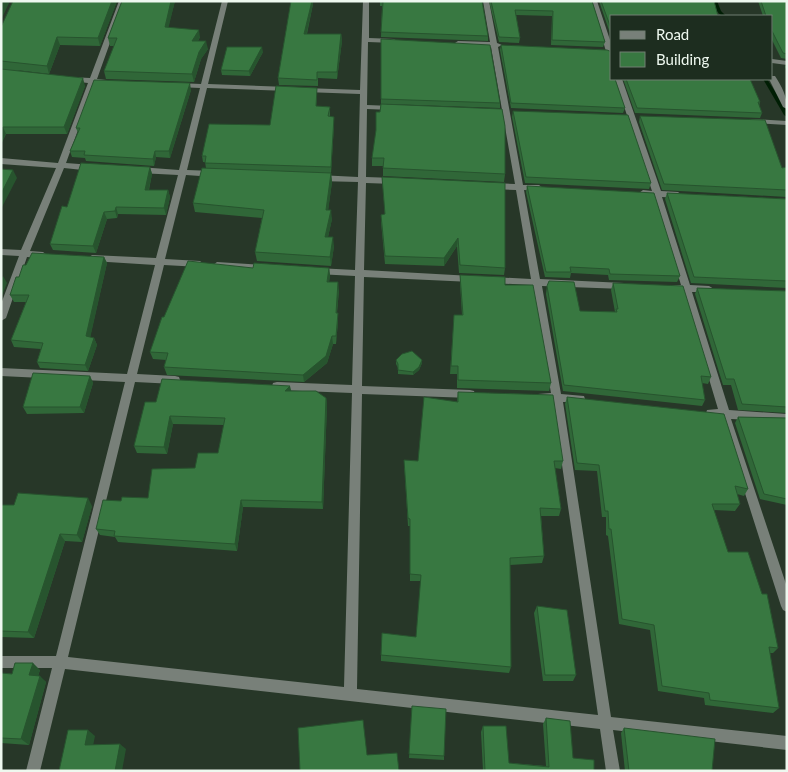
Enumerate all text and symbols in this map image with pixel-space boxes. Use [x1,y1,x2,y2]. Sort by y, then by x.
legend [610,15,773,80]
text: Road [656,25,689,43]
text: Building [656,50,709,68]

